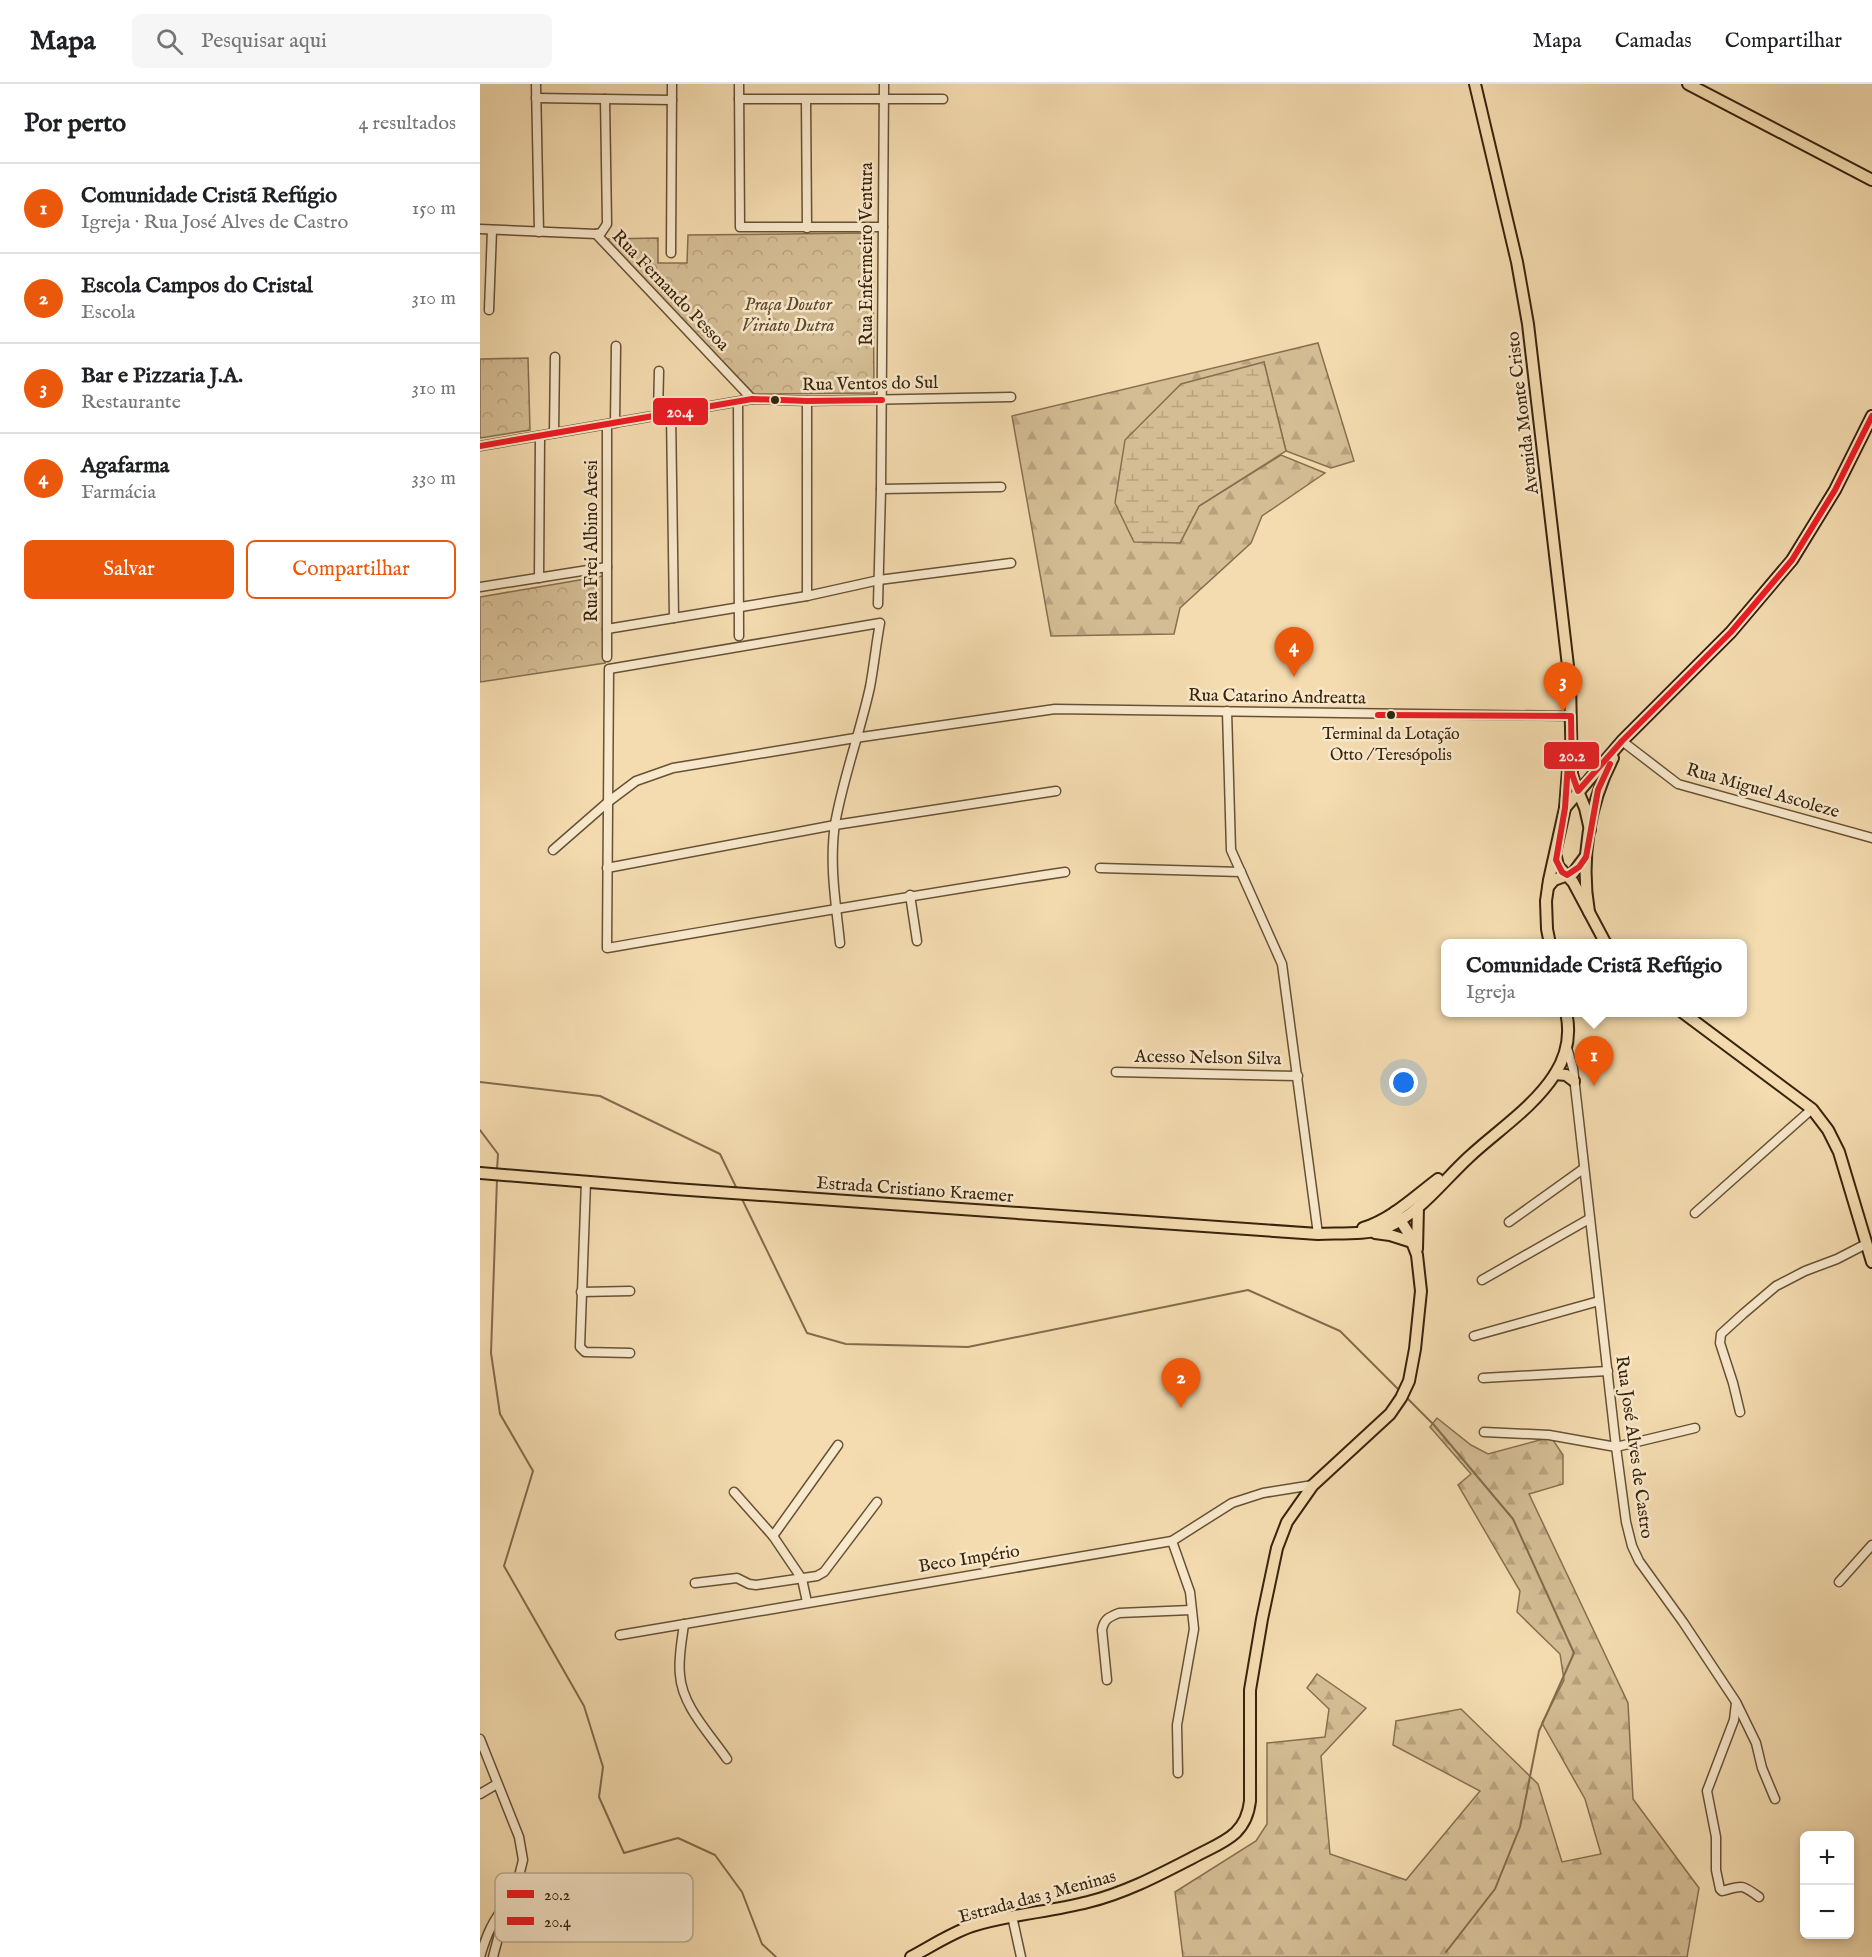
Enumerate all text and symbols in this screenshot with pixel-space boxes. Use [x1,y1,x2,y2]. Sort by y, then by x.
search box [132,14,552,68]
text: Mapa [30,24,96,59]
icon: search [153,25,186,58]
text: Pesquisar aqui [201,27,327,55]
text: Mapa [1532,28,1582,55]
text: Camadas [1615,28,1692,55]
text: Compartilhar [1725,28,1842,55]
text: Por perto [24,107,126,140]
text: 4 resultados [358,111,456,136]
street label: Rua Enfermeiro Ventura [856,162,879,346]
text: Comunidade Cristã Refúgio [81,182,337,210]
text: 1 [40,196,47,221]
text: 150 m [412,196,456,221]
text: Igreja · Rua José Alves de Castro [81,210,348,235]
street label: Rua Fernando Pessoa [606,226,734,357]
text: Escola Campos do Cristal [81,272,313,300]
text: 2 [39,286,48,311]
text: 310 m [412,286,456,311]
park label: Praça Doutor Viriato Dutra [742,294,834,338]
text: Escola [81,300,135,325]
street label: Avenida Monte Cristo [1502,330,1545,497]
text: Bar e Pizzaria J.A. [81,362,243,390]
street label: Rua Ventos do Sul [802,372,938,397]
text: 3 [40,376,47,401]
text: 310 m [412,376,456,401]
text: Restaurante [81,390,181,415]
unlabelled marker [769,394,781,406]
line badge: 20.4 [652,397,709,426]
text: 20.4 [667,403,695,423]
text: Agafarma [81,452,169,480]
street label: Rua Frei Albino Aresi [581,460,604,622]
text: 4 [39,466,48,491]
text: 330 m [411,466,456,491]
text: Farmácia [81,480,156,505]
button: Salvar [24,540,234,599]
button: Compartilhar [246,540,456,599]
pin: 4 [1274,628,1314,677]
pin: 3 [1544,662,1582,712]
street label: Rua Catarino Andreatta [1188,684,1366,711]
marker: Terminal da Lotação Otto / Teresópolis [1385,709,1397,721]
place label: Terminal da Lotação Otto / Teresópolis [1322,725,1460,766]
line badge: 20.2 [1543,741,1600,770]
text: 20.2 [1559,747,1586,767]
street label: Rua Miguel Ascoleze [1683,759,1842,824]
popup [1441,939,1747,1017]
text: Comunidade Cristã Refúgio [1466,952,1722,980]
text: Igreja [1466,980,1515,1005]
pin: 1 [1574,1036,1614,1086]
street label: Acesso Nelson Silva [1133,1046,1282,1071]
your location [1389,1068,1418,1097]
street label: Estrada Cristiano Kraemer [816,1172,1015,1209]
street label: Rua José Alves de Castro [1609,1354,1658,1540]
pin: 2 [1162,1358,1200,1408]
street label: Beco Império [917,1540,1022,1579]
map controls [1800,1831,1854,1939]
button: + [1800,1831,1854,1885]
street label: Estrada das 3 Meninas [956,1865,1119,1930]
legend [495,1873,693,1942]
button: − [1800,1885,1854,1939]
text: 20.2 [544,1886,570,1906]
text: 20.4 [544,1913,571,1933]

